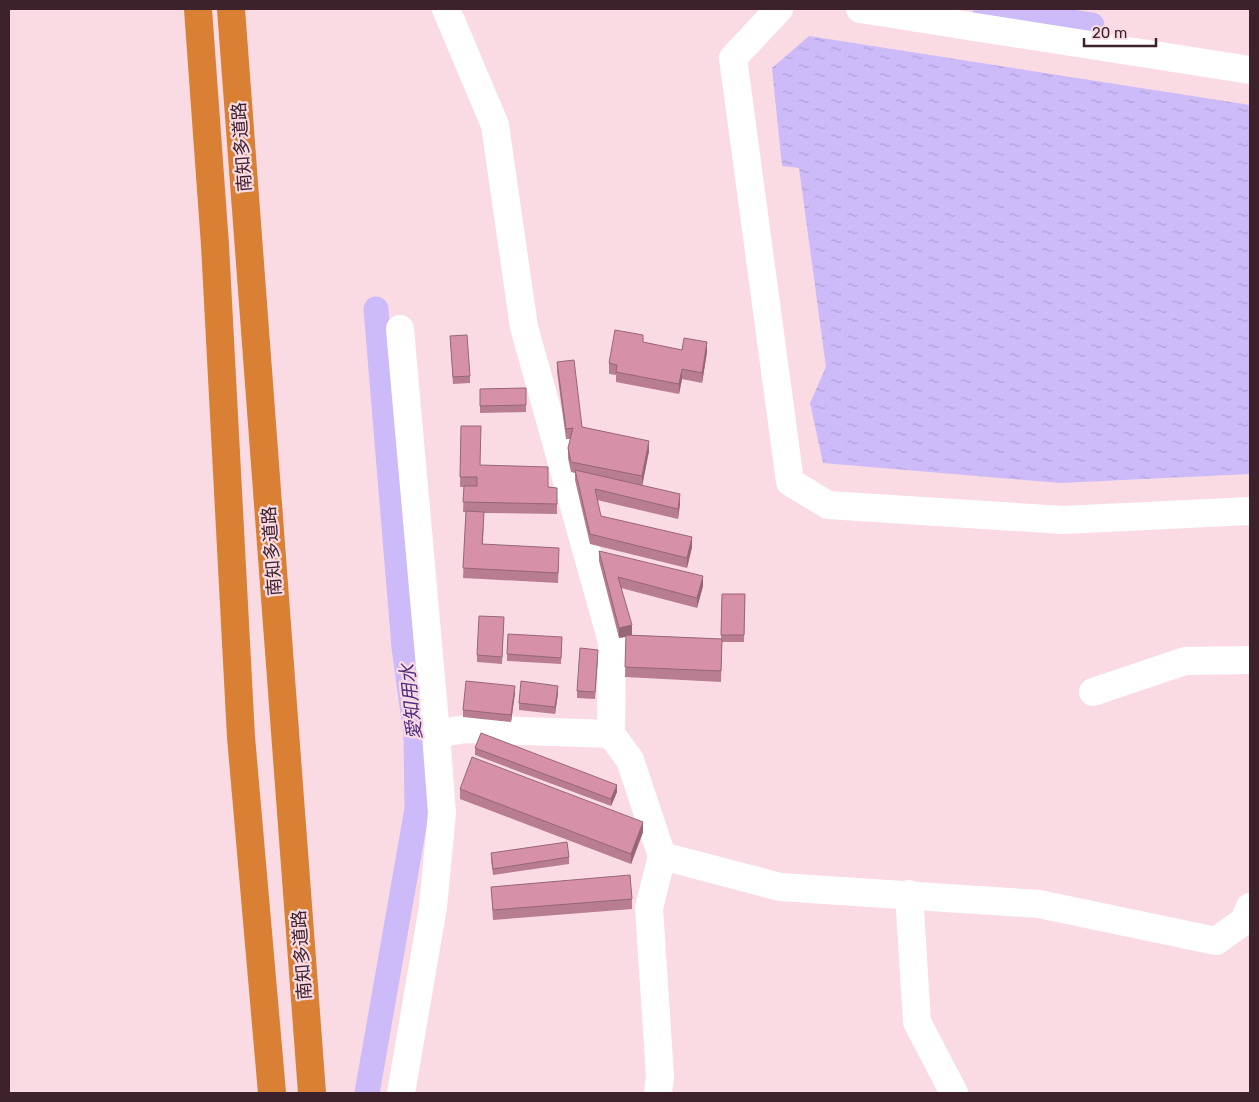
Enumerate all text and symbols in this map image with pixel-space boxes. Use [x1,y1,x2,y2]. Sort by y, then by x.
scale bar [1084,15,1156,47]
text: 20 m [1092,24,1127,42]
street label: 南知多道路 [228,101,256,193]
street label: 南知多道路 [258,505,286,597]
water label: 愛知用水 [395,661,426,741]
street label: 南知多道路 [288,909,316,1001]

